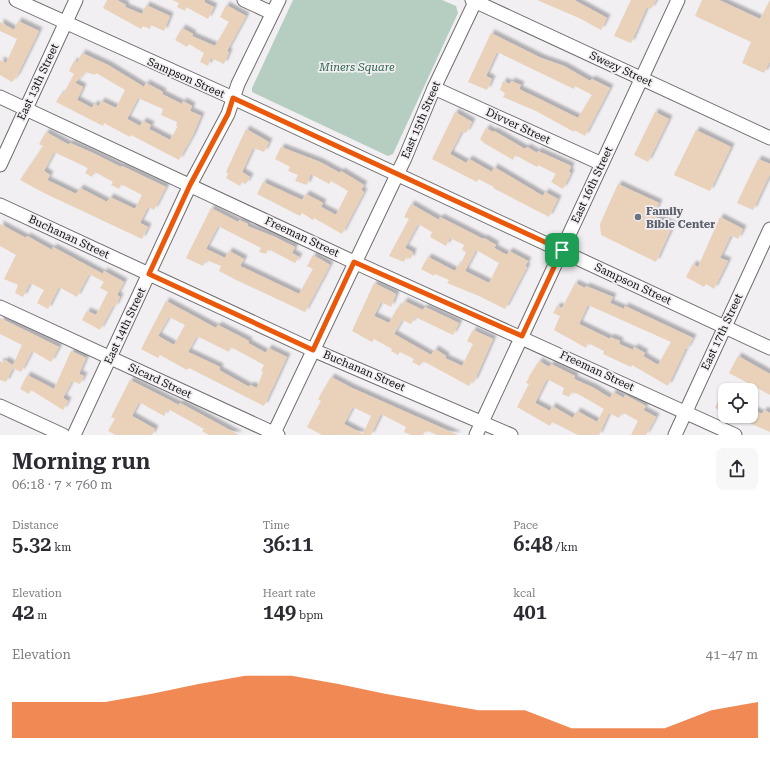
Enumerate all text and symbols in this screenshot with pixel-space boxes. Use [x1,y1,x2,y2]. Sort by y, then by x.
street label: East 13th Street [15,42,61,122]
street label: Swezy Street [588,49,654,89]
street label: Sampson Street [145,55,227,101]
park label: Miners Square [318,61,395,74]
street label: East 15th Street [399,79,443,161]
street label: Divver Street [484,105,552,147]
street label: East 16th Street [569,145,615,225]
place label: Family Bible Center [646,205,715,231]
marker: Family Bible Center [633,212,643,222]
street label: Buchanan Street [26,213,112,261]
street label: Freeman Street [263,214,341,260]
pin [545,233,579,267]
icon: arrive [551,239,573,261]
street label: Sampson Street [592,260,674,308]
street label: East 14th Street [102,286,148,366]
street label: East 17th Street [699,292,745,372]
street label: Buchanan Street [321,348,407,394]
street label: Freeman Street [558,348,636,394]
street label: Sicard Street [126,361,194,401]
map controls [718,383,758,423]
button: locate [718,383,758,423]
button: share [716,448,758,490]
text: Morning run [12,449,150,474]
text: 06:18 · 7 × 760 m [12,477,112,492]
text: Distance [12,519,59,532]
text: Time [263,519,290,532]
text: Pace [513,519,538,532]
text: 5.32 [12,532,52,556]
text: 36:11 [263,532,313,556]
text: 6:48 [513,532,553,556]
text: km [52,541,71,554]
text: /km [553,541,578,554]
text: Elevation [12,587,62,600]
text: Heart rate [263,587,316,600]
text: kcal [513,587,535,600]
text: 42 [12,600,34,624]
text: 149 [263,600,296,624]
text: 401 [513,600,547,624]
text: m [34,609,47,622]
text: bpm [296,609,323,622]
text: Elevation [12,647,71,662]
text: 41–47 m [706,647,758,662]

